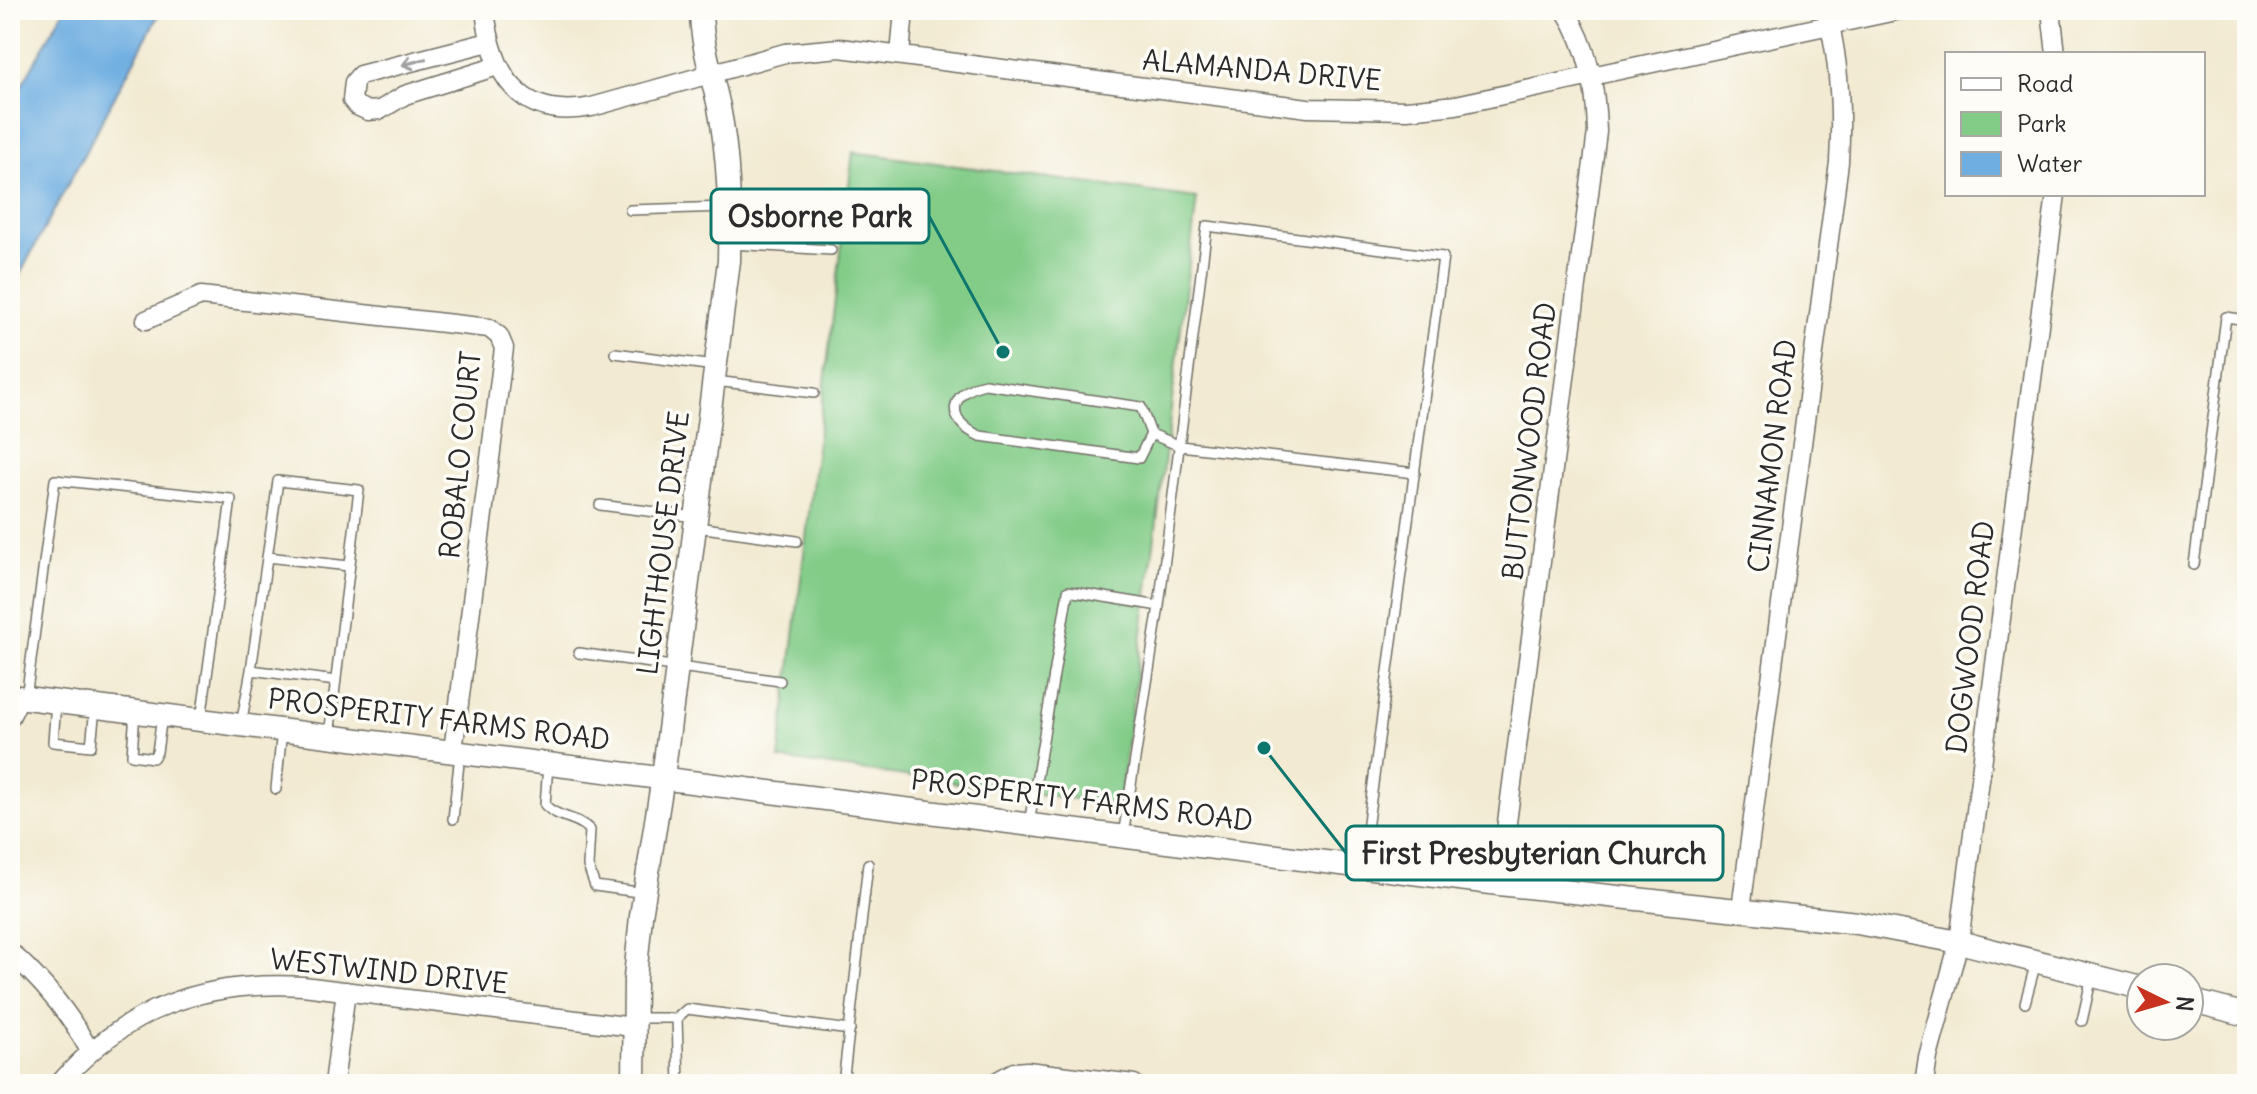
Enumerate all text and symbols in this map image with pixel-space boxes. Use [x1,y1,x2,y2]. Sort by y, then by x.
street label: ALAMANDA DRIVE [1141,42,1383,98]
legend [1945,52,2205,196]
one-way arrow [401,55,427,70]
text: Road [2017,68,2073,98]
text: Park [2017,108,2067,138]
text: Water [2017,148,2082,178]
callout: Osborne Park [711,189,929,243]
text: Osborne Park [727,197,913,235]
street label: BUTTONWOOD ROAD [1494,300,1564,582]
street label: CINNAMON ROAD [1740,337,1804,575]
street label: ROBALO COURT [431,349,489,561]
street label: LIGHTHOUSE DRIVE [629,409,697,677]
street label: DOGWOOD ROAD [1938,519,2002,755]
street label: PROSPERITY FARMS ROAD [266,680,612,758]
street label: PROSPERITY FARMS ROAD [909,761,1255,839]
callout: First Presbyterian Church [1346,826,1723,880]
text: First Presbyterian Church [1361,834,1707,872]
street label: WESTWIND DRIVE [268,941,510,1001]
north arrow [2125,962,2205,1042]
text: N [2170,995,2200,1013]

